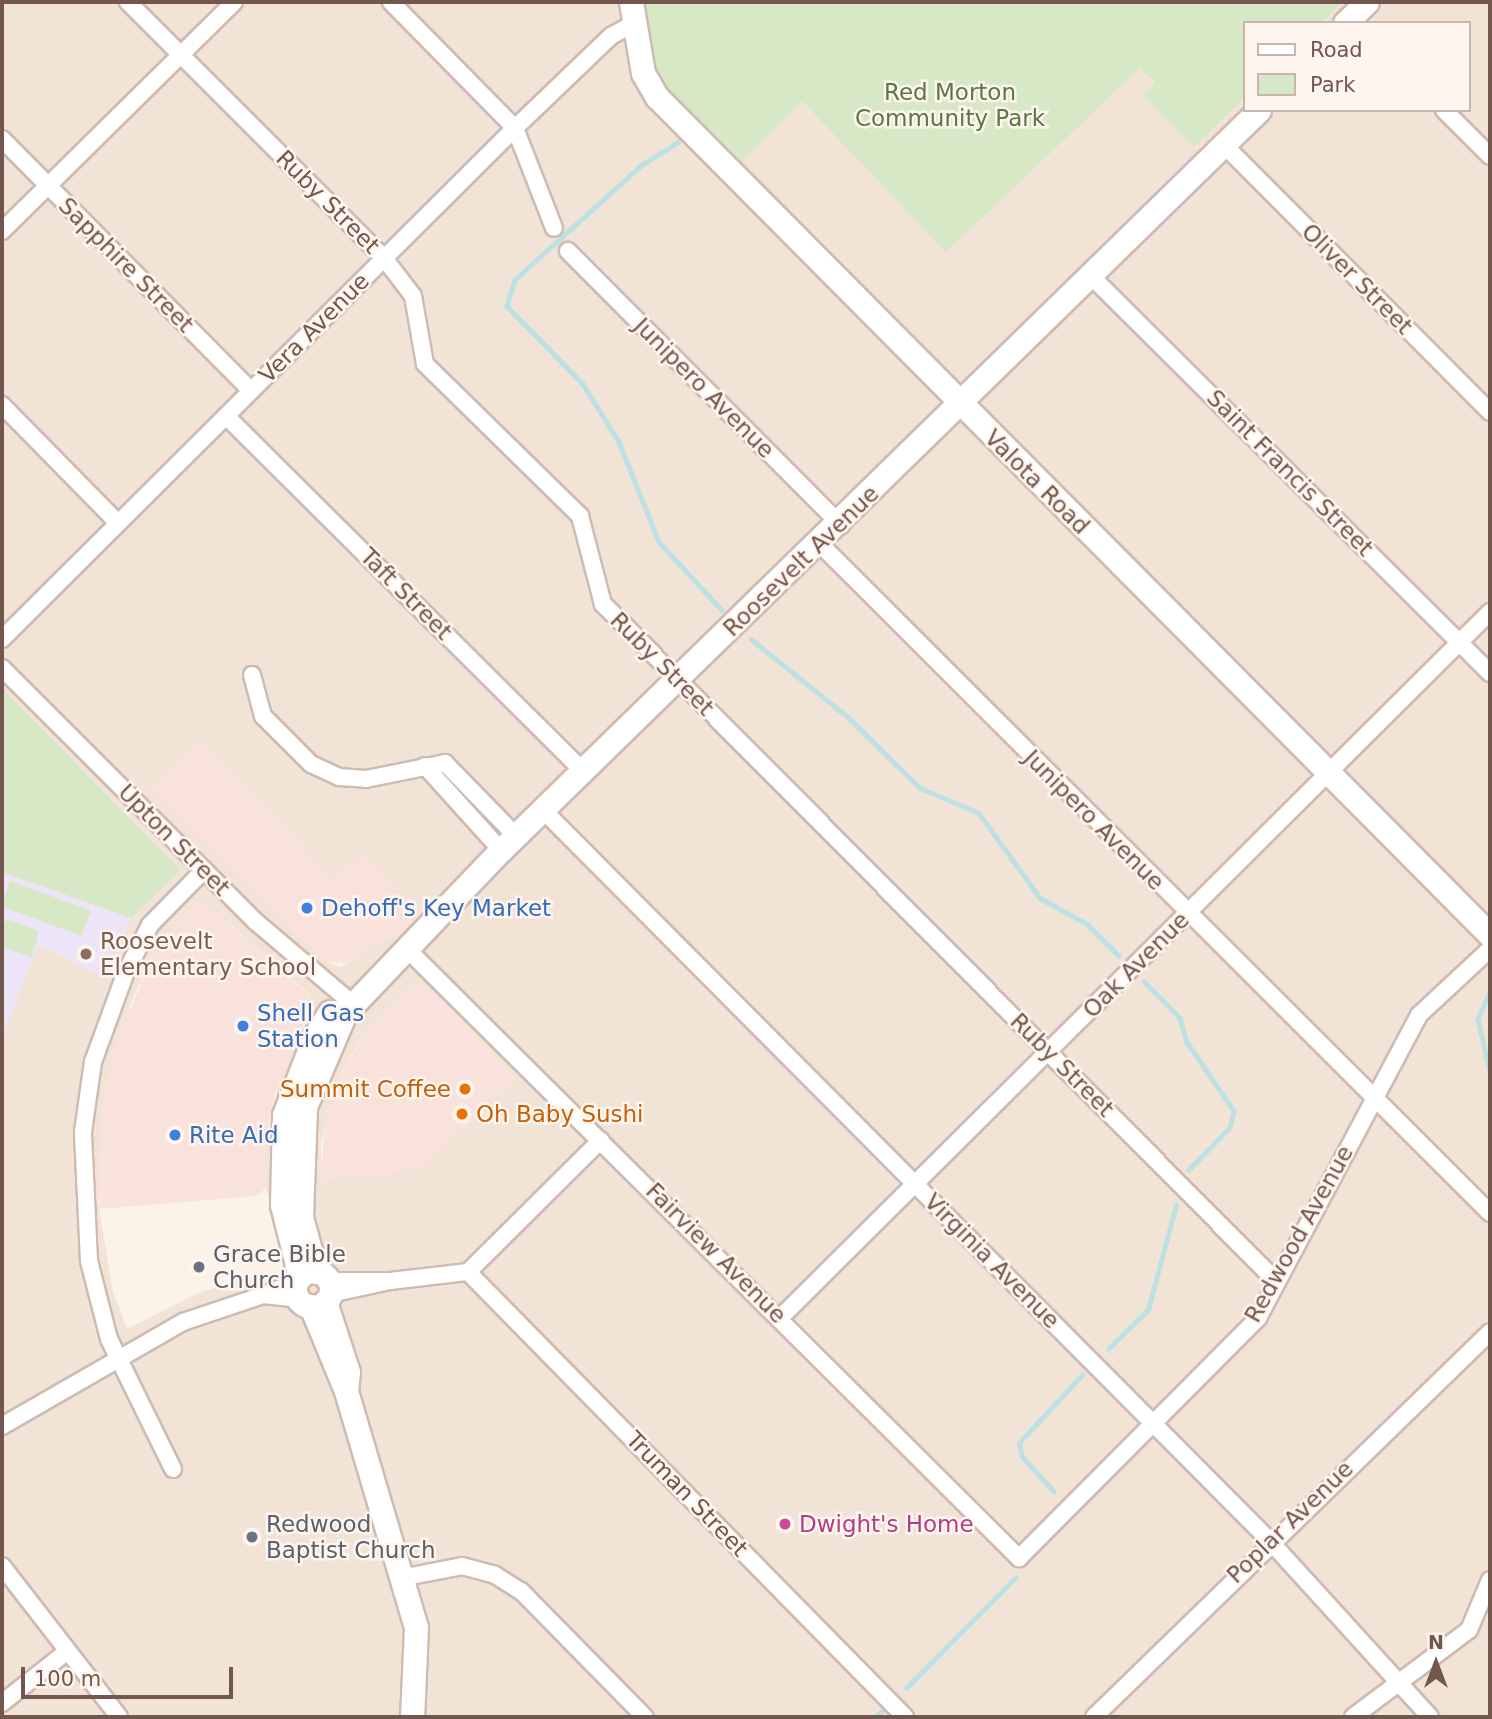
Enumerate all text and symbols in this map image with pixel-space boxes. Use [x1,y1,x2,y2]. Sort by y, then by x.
legend [1244,21,1471,112]
text: Road [1310,38,1363,62]
text: Park [1310,73,1355,97]
park label: Red Morton Community Park [855,78,1045,132]
street label: Ruby Street [271,145,385,259]
street label: Sapphire Street [53,192,199,338]
street label: Oliver Street [1296,218,1418,340]
street label: Vera Avenue [253,267,375,389]
street label: Junipero Avenue [628,312,780,464]
street label: Saint Francis Street [1201,384,1379,562]
street label: Valota Road [979,424,1095,540]
street label: Roosevelt Avenue [718,480,884,642]
street label: Taft Street [354,542,458,646]
street label: Ruby Street [605,607,719,721]
street label: Junipero Avenue [1018,744,1170,896]
street label: Upton Street [113,779,235,901]
place label: Dehoff's Key Market [321,894,551,922]
marker: Dehoff's Key Market [299,900,315,916]
street label: Oak Avenue [1077,906,1195,1024]
place label: Roosevelt Elementary School [100,927,316,981]
marker: Roosevelt Elementary School [78,946,94,962]
place label: Shell Gas Station [257,999,364,1053]
street label: Ruby Street [1005,1008,1119,1122]
marker: Shell Gas Station [235,1018,251,1034]
place label: Summit Coffee [280,1075,451,1103]
marker: Summit Coffee [457,1081,473,1097]
place label: Oh Baby Sushi [476,1100,644,1128]
marker: Oh Baby Sushi [454,1106,470,1122]
place label: Rite Aid [189,1121,279,1149]
marker: Rite Aid [167,1127,183,1143]
street label: Redwood Avenue [1239,1141,1359,1327]
street label: Fairview Avenue [640,1177,792,1329]
street label: Virginia Avenue [919,1188,1065,1334]
place label: Grace Bible Church [213,1240,346,1294]
marker: Grace Bible Church [191,1259,207,1275]
street label: Truman Street [620,1426,754,1562]
street label: Poplar Avenue [1221,1455,1359,1589]
place label: Redwood Baptist Church [266,1510,436,1564]
place label: Dwight's Home [799,1510,974,1538]
marker: Dwight's Home [777,1516,793,1532]
marker: Redwood Baptist Church [244,1529,260,1545]
north arrow [1401,1628,1471,1698]
text: N [1428,1631,1444,1653]
scale bar [24,1652,236,1696]
text: 100 m [34,1667,101,1691]

